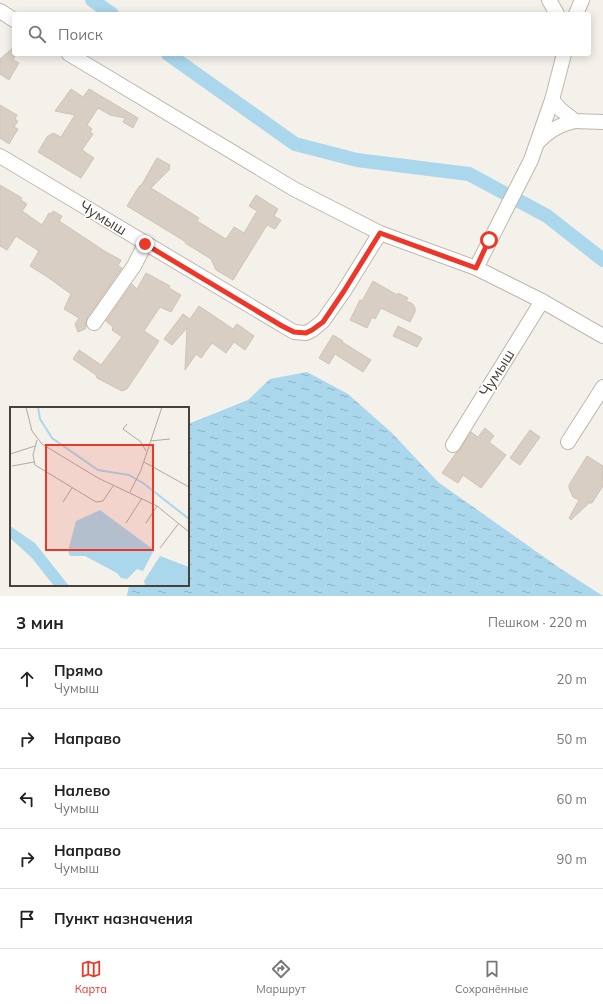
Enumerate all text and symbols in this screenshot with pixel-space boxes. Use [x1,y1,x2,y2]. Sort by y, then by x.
search box [12,12,591,56]
icon: search [26,23,48,45]
text: Поиск [58,25,103,44]
street label: Чумыш [76,196,130,239]
route start [480,231,498,249]
route end [136,235,154,253]
street label: Чумыш [475,346,518,400]
inset map [10,407,189,586]
text: 3 мин [16,612,64,633]
text: Пешком · 220 m [488,614,587,630]
text: Прямо [54,661,103,680]
icon: ahead [16,668,38,690]
text: 20 m [557,671,587,687]
text: Чумыш [54,680,99,696]
icon: right [16,728,38,750]
text: Направо [54,729,121,748]
text: 50 m [557,731,587,747]
text: Налево [54,781,110,800]
icon: left [16,788,38,810]
text: 60 m [557,791,587,807]
text: Чумыш [54,800,99,816]
text: Направо [54,841,121,860]
icon: right [16,848,38,870]
text: 90 m [557,851,587,867]
text: Чумыш [54,860,99,876]
icon: arrive [16,908,38,930]
text: Пункт назначения [54,909,193,928]
tab: Карта [75,958,107,996]
tab: Маршрут [256,958,306,996]
tab: Сохранённые [455,958,528,996]

